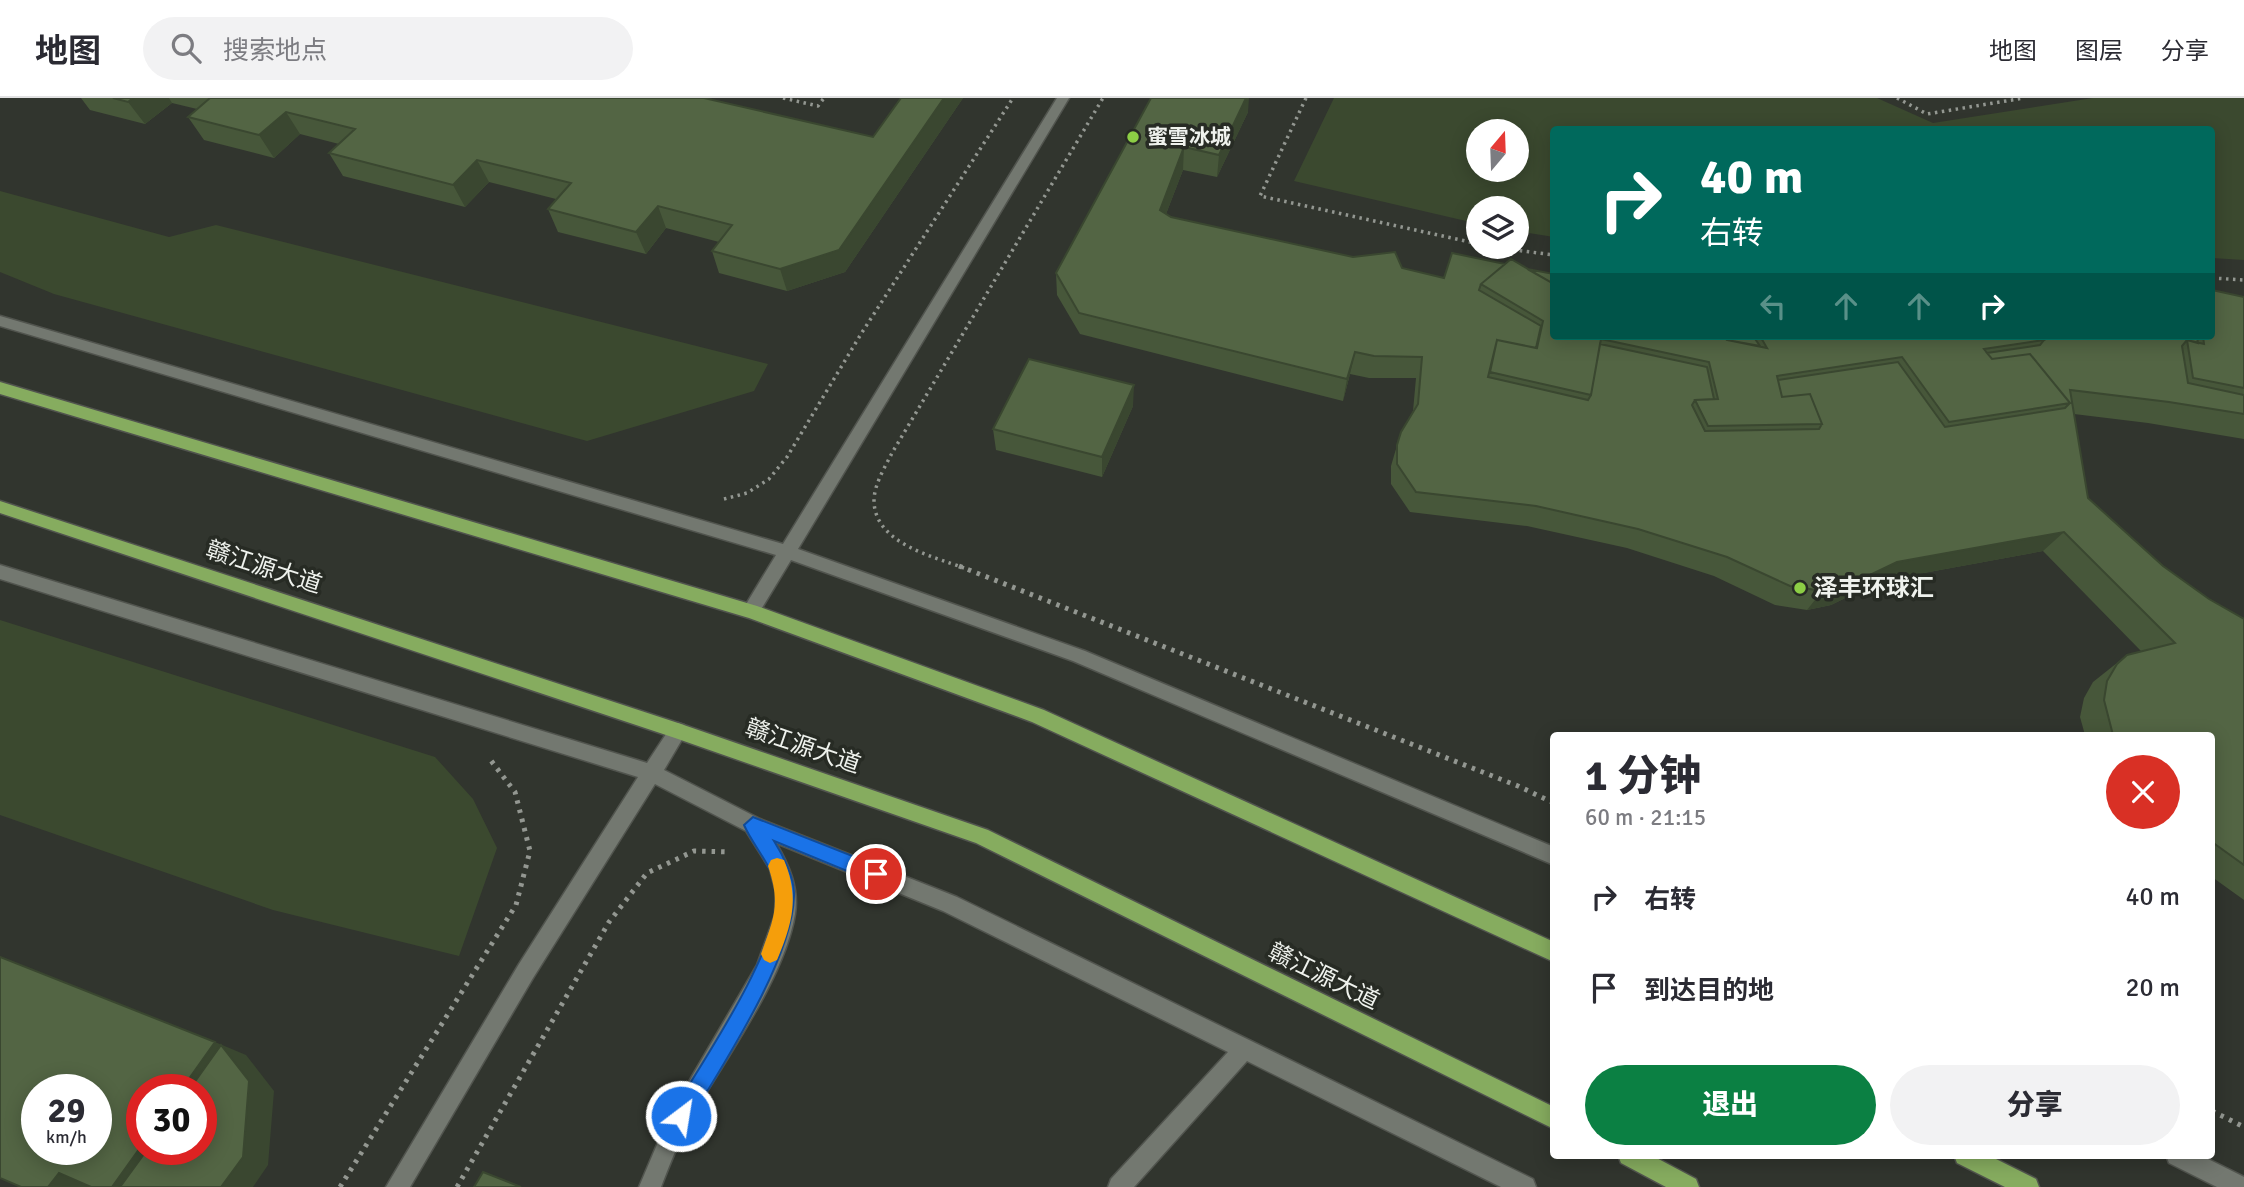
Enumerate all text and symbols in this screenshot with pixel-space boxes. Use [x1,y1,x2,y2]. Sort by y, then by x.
search box [143,17,633,80]
icon: search [167,29,205,67]
text: 地图 [35,31,101,72]
text: 搜索地点 [223,35,327,67]
text: 地图 [1989,36,2037,66]
text: 图层 [2075,36,2123,66]
text: 分享 [2161,36,2209,66]
north arrow [1466,119,1530,182]
map controls [1466,119,1529,259]
place label: 蜜雪冰城 [1147,124,1231,150]
marker: 蜜雪冰城 [1125,129,1141,145]
text: 40 m [1700,147,1803,207]
icon: right [1585,154,1676,245]
button: layers [1466,196,1529,259]
text: 右转 [1700,214,1764,253]
icon: left [1754,287,1792,325]
icon: ahead [1827,287,1865,325]
icon: ahead [1900,287,1938,325]
icon: right [1973,287,2011,325]
street label: 赣江源大道 [202,534,326,600]
place label: 泽丰环球汇 [1814,573,1934,603]
marker: 泽丰环球汇 [1792,580,1808,596]
street label: 赣江源大道 [741,712,865,780]
text: 1 分钟 [1585,751,1701,802]
button: close [2106,755,2180,829]
text: 60 m · 21:15 [1585,803,1706,832]
pin [846,844,906,904]
icon: arrive [857,855,895,893]
icon: right [1585,878,1623,916]
text: 40 m [2125,881,2180,913]
text: 右转 [1644,884,1696,916]
street label: 赣江源大道 [1263,936,1385,1016]
icon: arrive [1585,969,1623,1007]
text: 20 m [2125,972,2180,1004]
text: 到达目的地 [1644,975,1774,1007]
button: 退出 [1585,1065,1876,1145]
button: 分享 [1890,1065,2180,1145]
speed limit sign: 30 [126,1074,217,1165]
position arrow [644,1079,718,1153]
text: 29 [48,1089,85,1132]
text: km/h [46,1126,87,1148]

